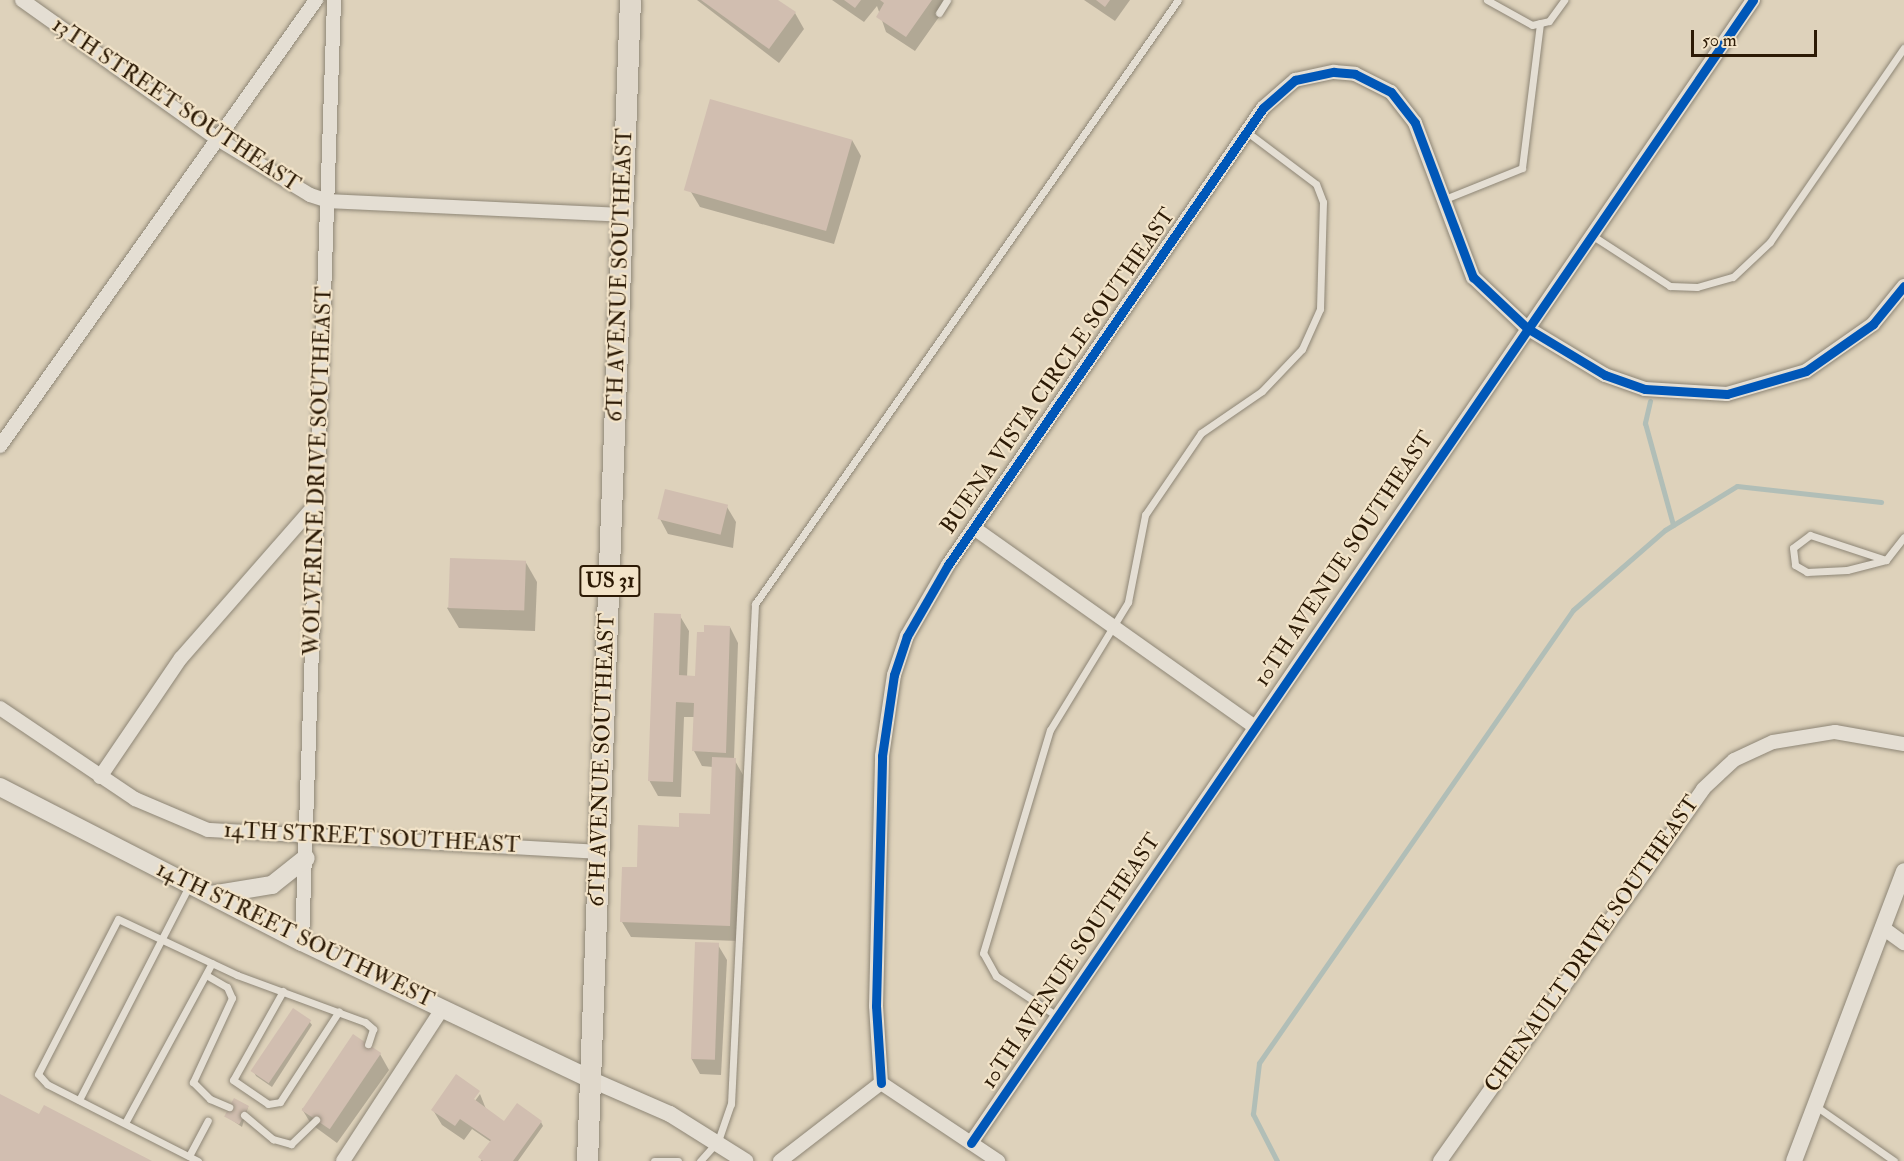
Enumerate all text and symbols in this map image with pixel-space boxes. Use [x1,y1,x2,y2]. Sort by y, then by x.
street label: 13TH STREET SOUTHEAST [47,12,305,198]
scale bar [1694,18,1820,56]
text: 50 m [1702,29,1737,52]
street label: 6TH AVENUE SOUTHEAST [602,128,638,422]
street label: BUENA VISTA CIRCLE SOUTHEAST [935,203,1181,539]
street label: WOLVERINE DRIVE SOUTHEAST [298,286,338,656]
street label: 10TH AVENUE SOUTHEAST [1249,427,1439,691]
road number: US 31 [578,563,642,599]
street label: 6TH AVENUE SOUTHEAST [584,613,620,907]
street label: CHENAULT DRIVE SOUTHEAST [1479,791,1705,1097]
street label: 14TH STREET SOUTHEAST [223,817,521,859]
street label: 10TH AVENUE SOUTHEAST [976,829,1166,1093]
street label: 14TH STREET SOUTHWEST [152,856,438,1014]

